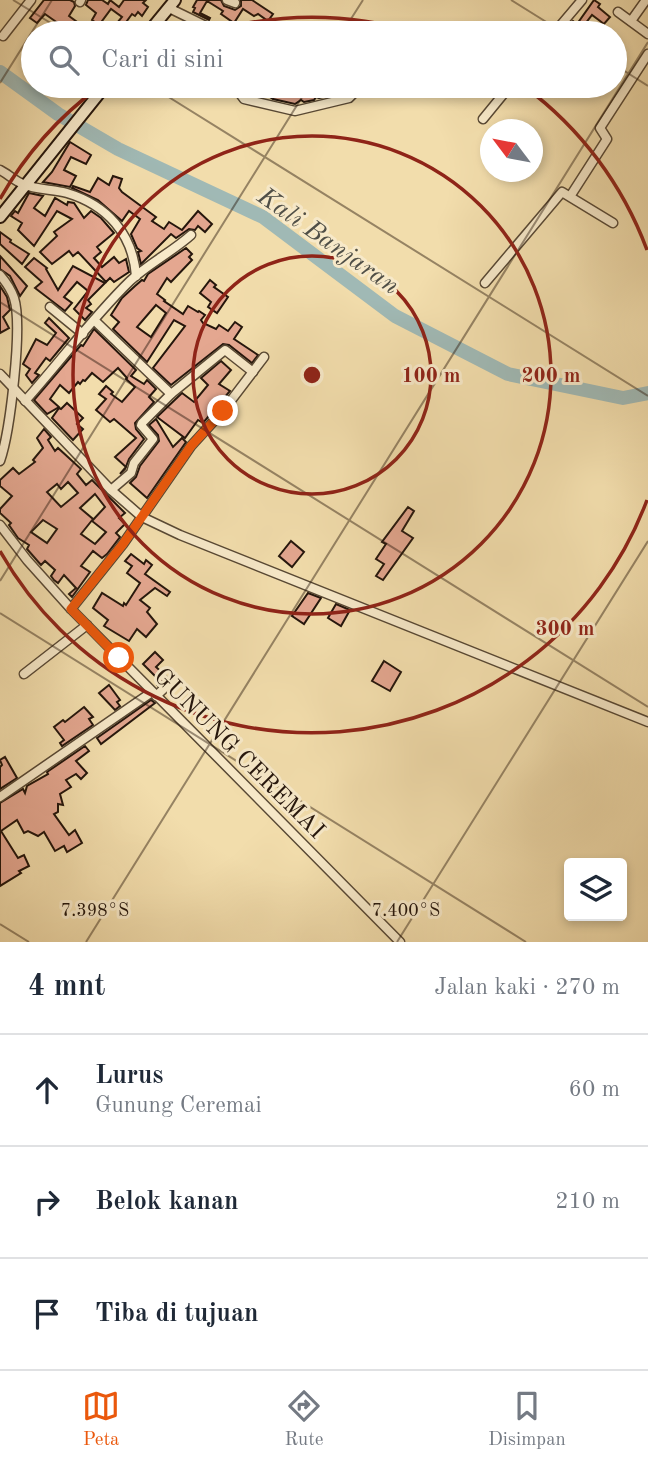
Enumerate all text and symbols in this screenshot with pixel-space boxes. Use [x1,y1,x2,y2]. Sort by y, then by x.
search box [21,21,627,98]
icon: search [45,41,83,79]
text: Cari di sini [101,47,223,73]
north arrow [480,119,543,182]
water label: Kali Banjaran [251,183,404,300]
centre of rings [300,363,324,387]
text: 100 m [401,366,461,387]
text: 200 m [521,366,581,387]
route end [207,395,238,426]
text: 300 m [535,619,595,640]
route start [103,642,134,673]
street label: GUNUNG CEREMAI [149,665,328,844]
map controls [564,858,627,921]
button: layers [564,858,627,921]
text: 7.398°S [61,902,129,920]
text: 7.400°S [372,902,440,920]
text: 4 mnt [28,972,105,1002]
text: Jalan kaki · 270 m [434,976,620,999]
text: Lurus [95,1063,163,1089]
icon: ahead [28,1071,66,1109]
text: 60 m [569,1078,620,1101]
text: Gunung Ceremai [95,1094,262,1117]
icon: right [28,1183,66,1221]
text: Belok kanan [95,1189,239,1215]
text: 210 m [555,1190,620,1213]
icon: arrive [28,1295,66,1333]
text: Tiba di tujuan [95,1301,259,1327]
tab: Peta [82,1387,120,1452]
tab: Rute [284,1387,324,1452]
tab: Disimpan [488,1387,566,1452]

